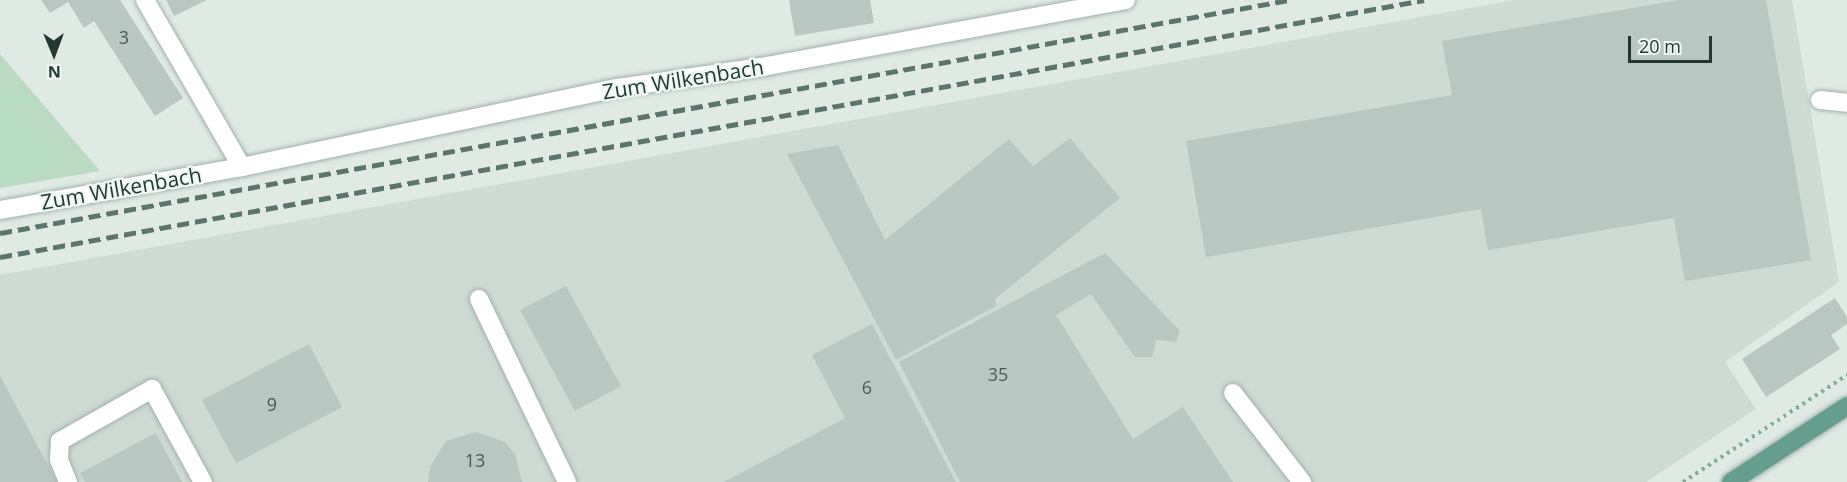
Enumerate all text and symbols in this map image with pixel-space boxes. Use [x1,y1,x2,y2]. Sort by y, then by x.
north arrow [24,24,84,84]
scale bar [1631,24,1715,62]
house number: 3 [119,26,129,48]
text: 20 m [1639,34,1681,58]
street label: Zum Wilkenbach [601,54,765,104]
text: N [48,61,61,83]
street label: Zum Wilkenbach [39,161,203,215]
house number: 35 [988,363,1008,385]
house number: 6 [862,376,872,398]
house number: 9 [267,393,277,415]
house number: 13 [465,449,485,471]

